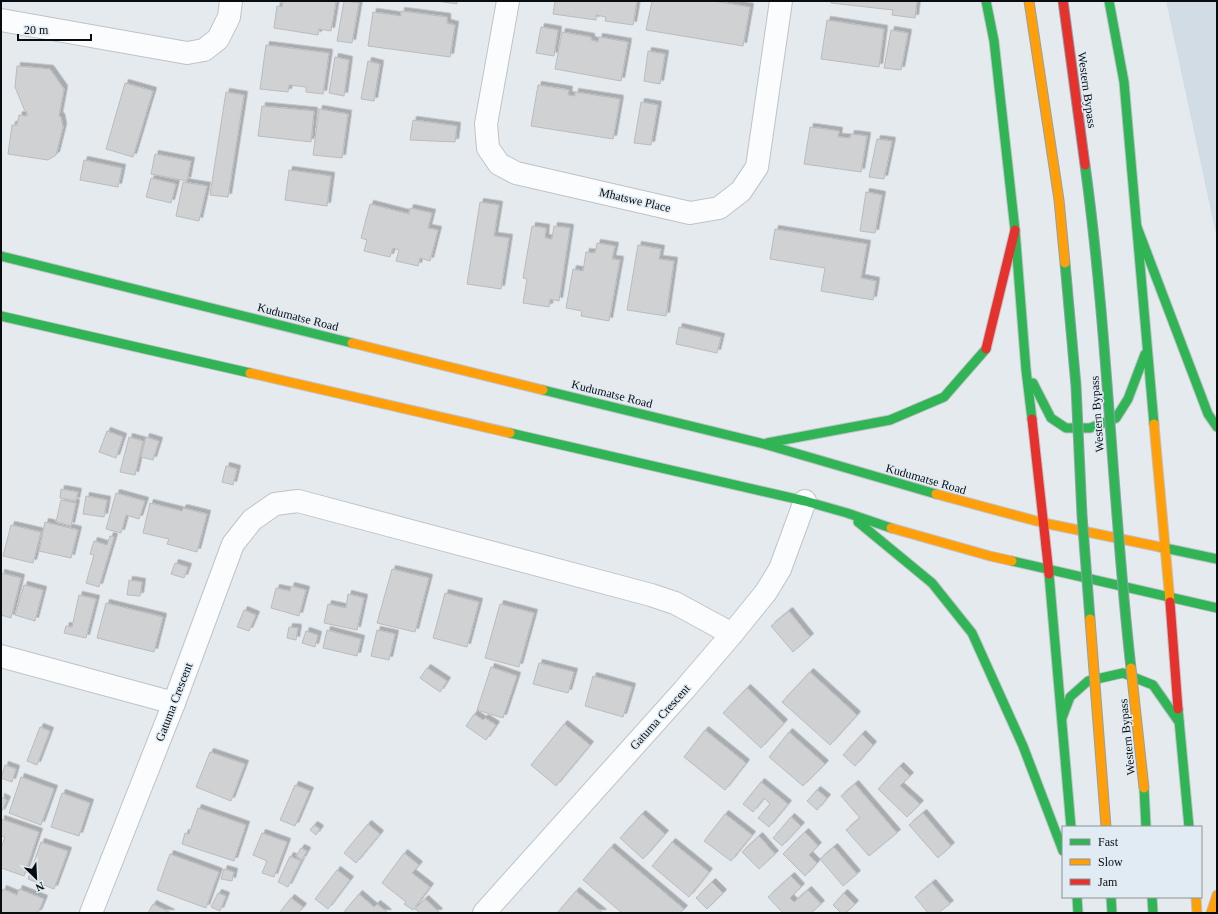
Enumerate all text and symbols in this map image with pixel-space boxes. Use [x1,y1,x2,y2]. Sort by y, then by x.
scale bar [18,16,91,42]
text: 20 m [24,23,49,37]
street label: Western Bypass [1075,51,1099,129]
street label: Mhatswe Place [598,185,672,215]
street label: Kudumatse Road [256,300,340,334]
street label: Western Bypass [1087,375,1107,453]
street label: Kudumatse Road [570,377,654,411]
street label: Kudumatse Road [884,461,968,497]
street label: Gatuma Crescent [153,660,196,743]
street label: Gatuma Crescent [627,681,693,753]
street label: Western Bypass [1116,698,1138,776]
legend [1062,826,1202,898]
text: Fast [1098,835,1119,849]
text: Slow [1098,855,1123,869]
north arrow [16,858,56,898]
text: Jam [1098,875,1118,889]
text: N [34,880,46,894]

